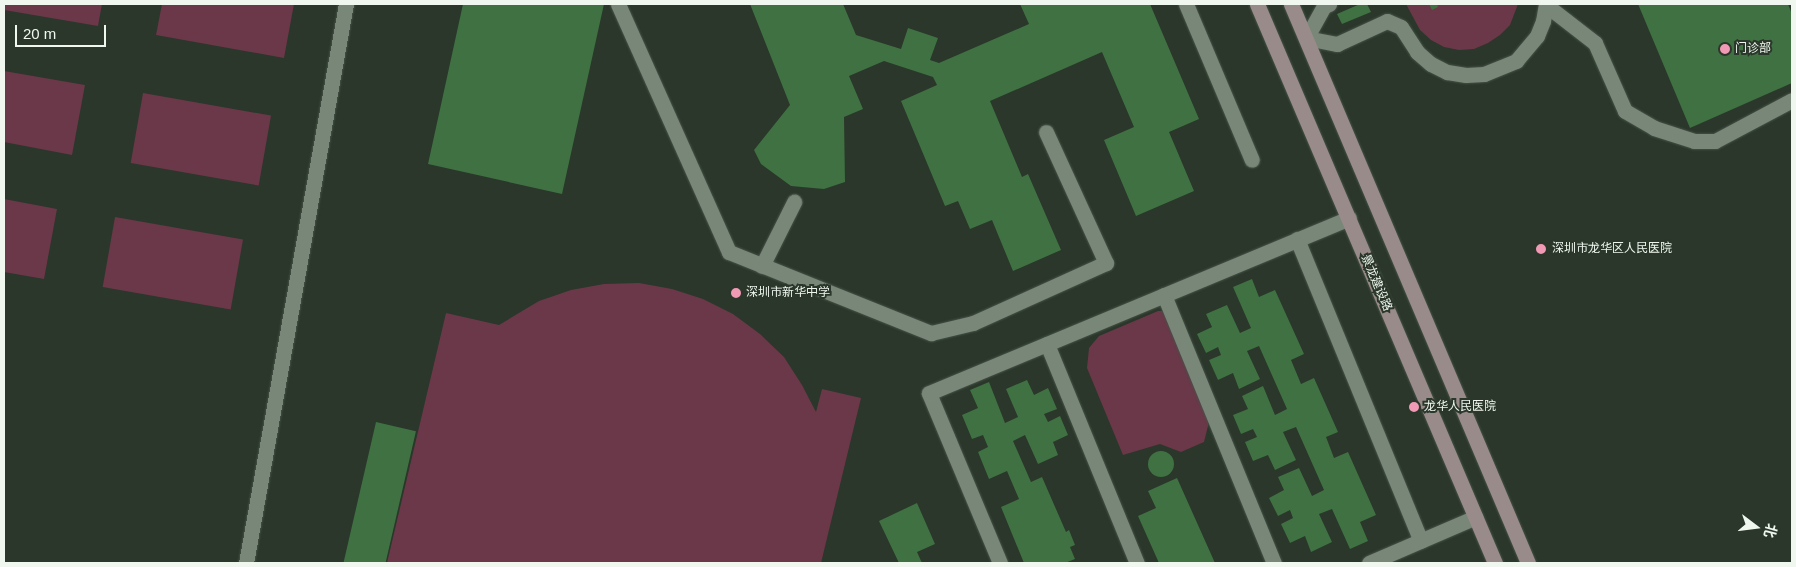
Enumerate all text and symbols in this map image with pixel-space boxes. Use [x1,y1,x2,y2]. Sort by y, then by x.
scale bar [18,15,109,47]
text: 20 m [23,25,56,42]
place label: 门诊部 [1735,42,1771,56]
marker: 门诊部 [1719,43,1731,55]
marker: 深圳市龙华区人民医院 [1534,242,1548,256]
place label: 深圳市龙华区人民医院 [1552,242,1672,256]
street label: 景龙建设路 [1358,253,1394,313]
place label: 深圳市新华中学 [746,286,830,300]
marker: 深圳市新华中学 [730,287,742,299]
place label: 龙华人民医院 [1424,400,1496,414]
marker: 龙华人民医院 [1408,401,1420,413]
north arrow [1731,502,1781,552]
text: 北 [1761,522,1780,540]

